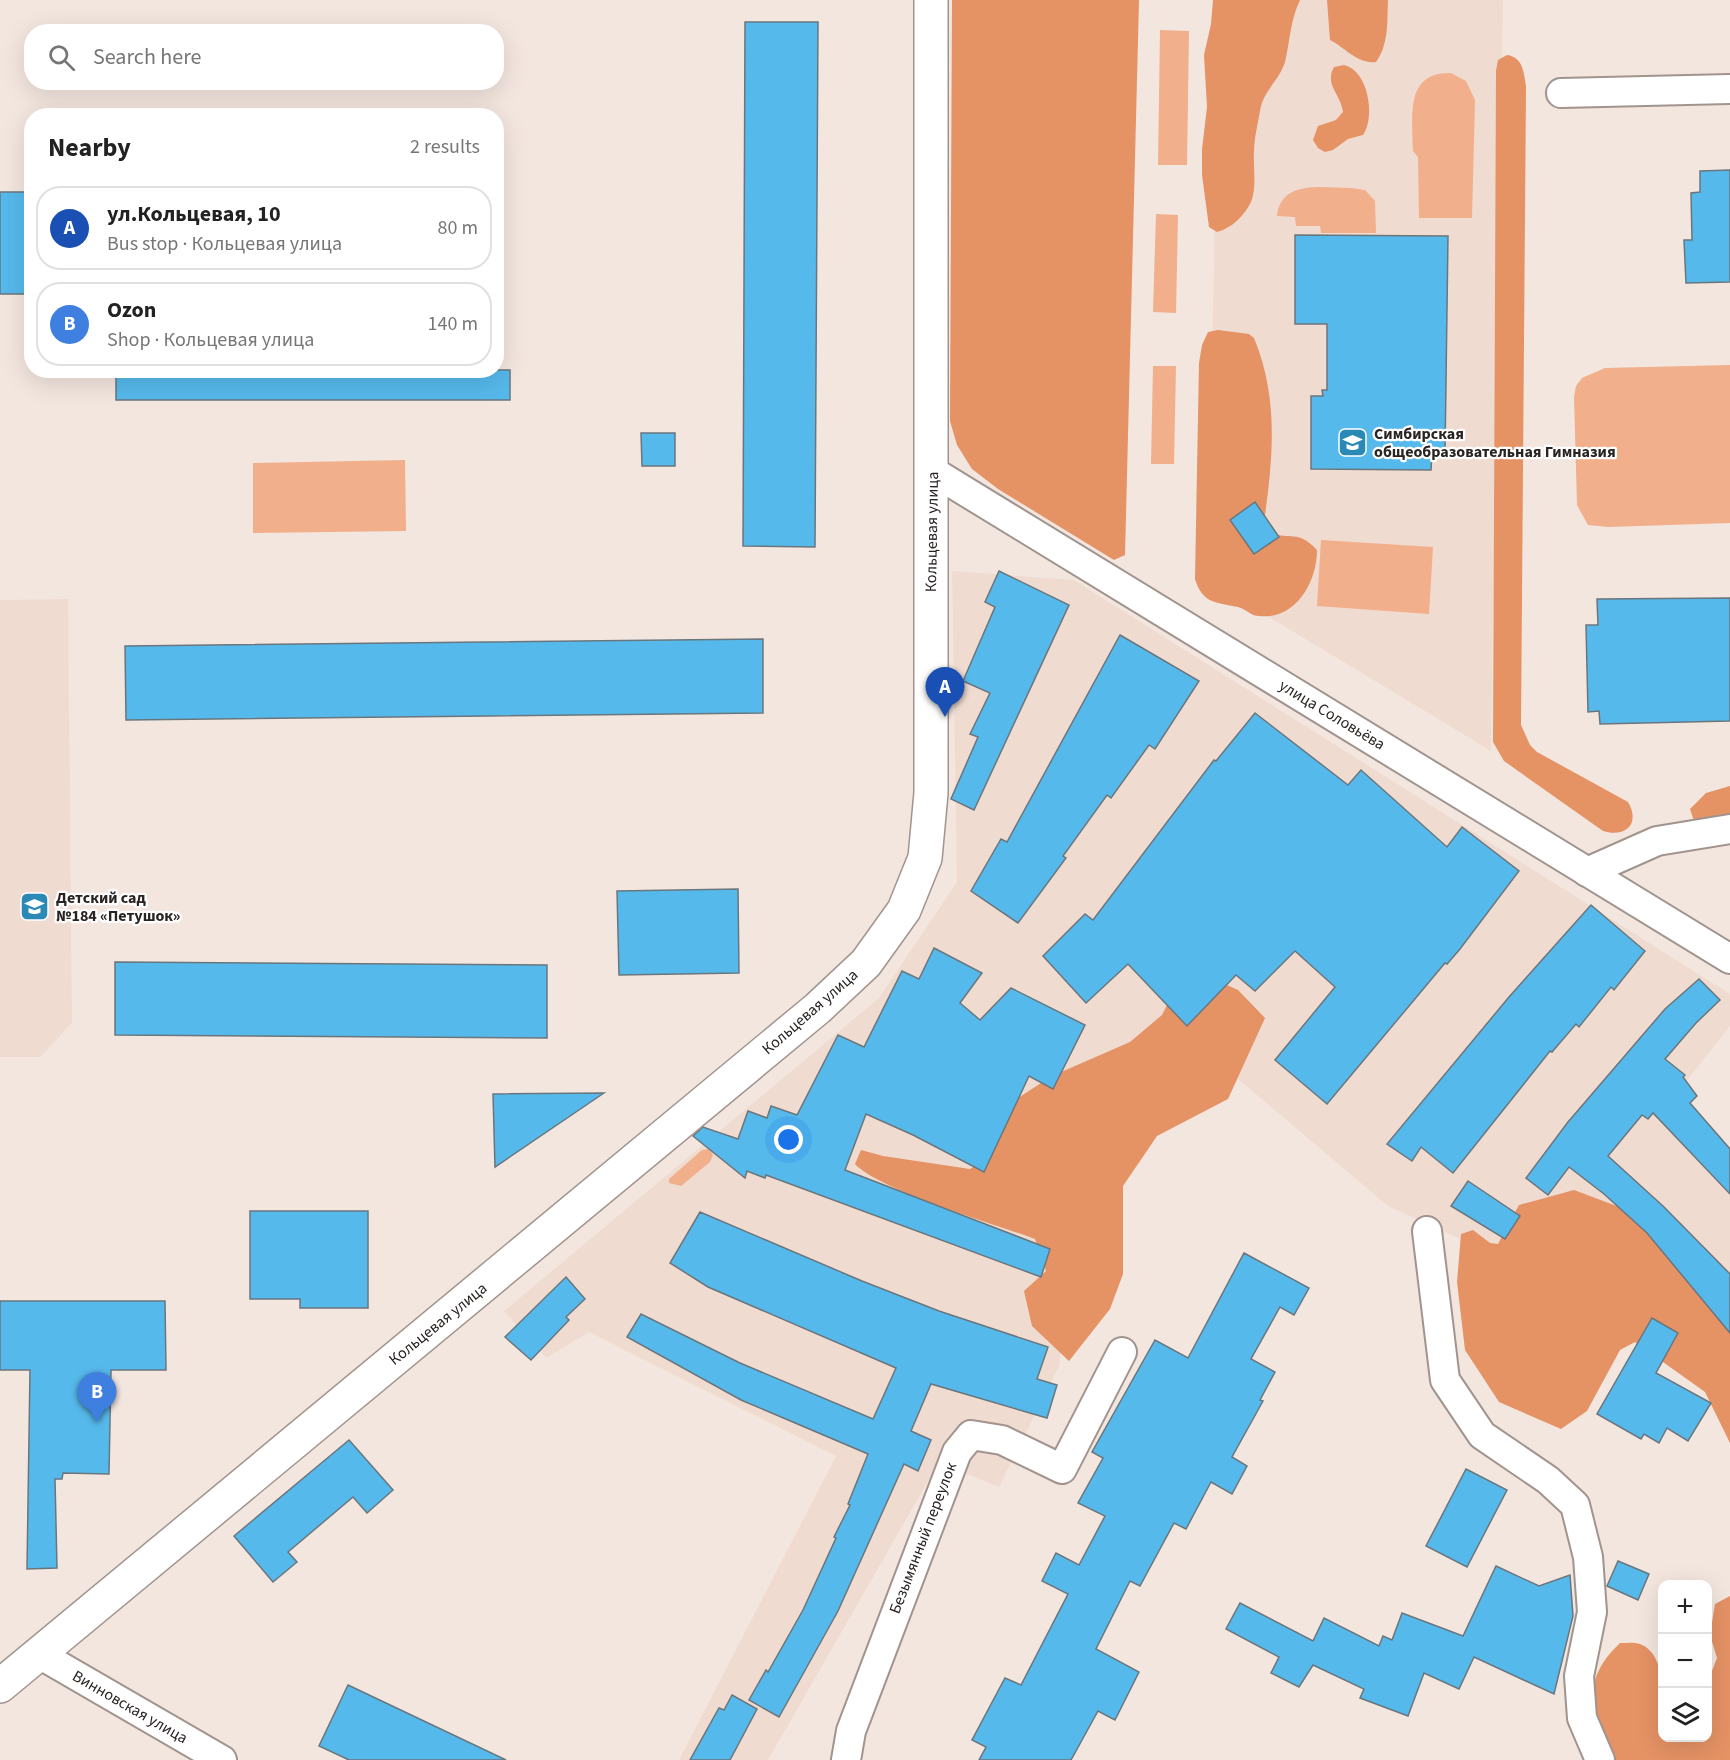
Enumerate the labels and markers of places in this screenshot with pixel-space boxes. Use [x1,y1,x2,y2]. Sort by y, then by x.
place label: Симбирская общеобразовательная Гимназия [1374,423,1616,463]
school or university icon: Симбирская общеобразовательная Гимназия [1337,427,1369,459]
pin: A [926,668,964,717]
place label: Детский сад №184 «Петушок» [56,887,181,927]
school or university icon: Детский сад №184 «Петушок» [19,891,51,923]
pin: B [78,1372,116,1422]

